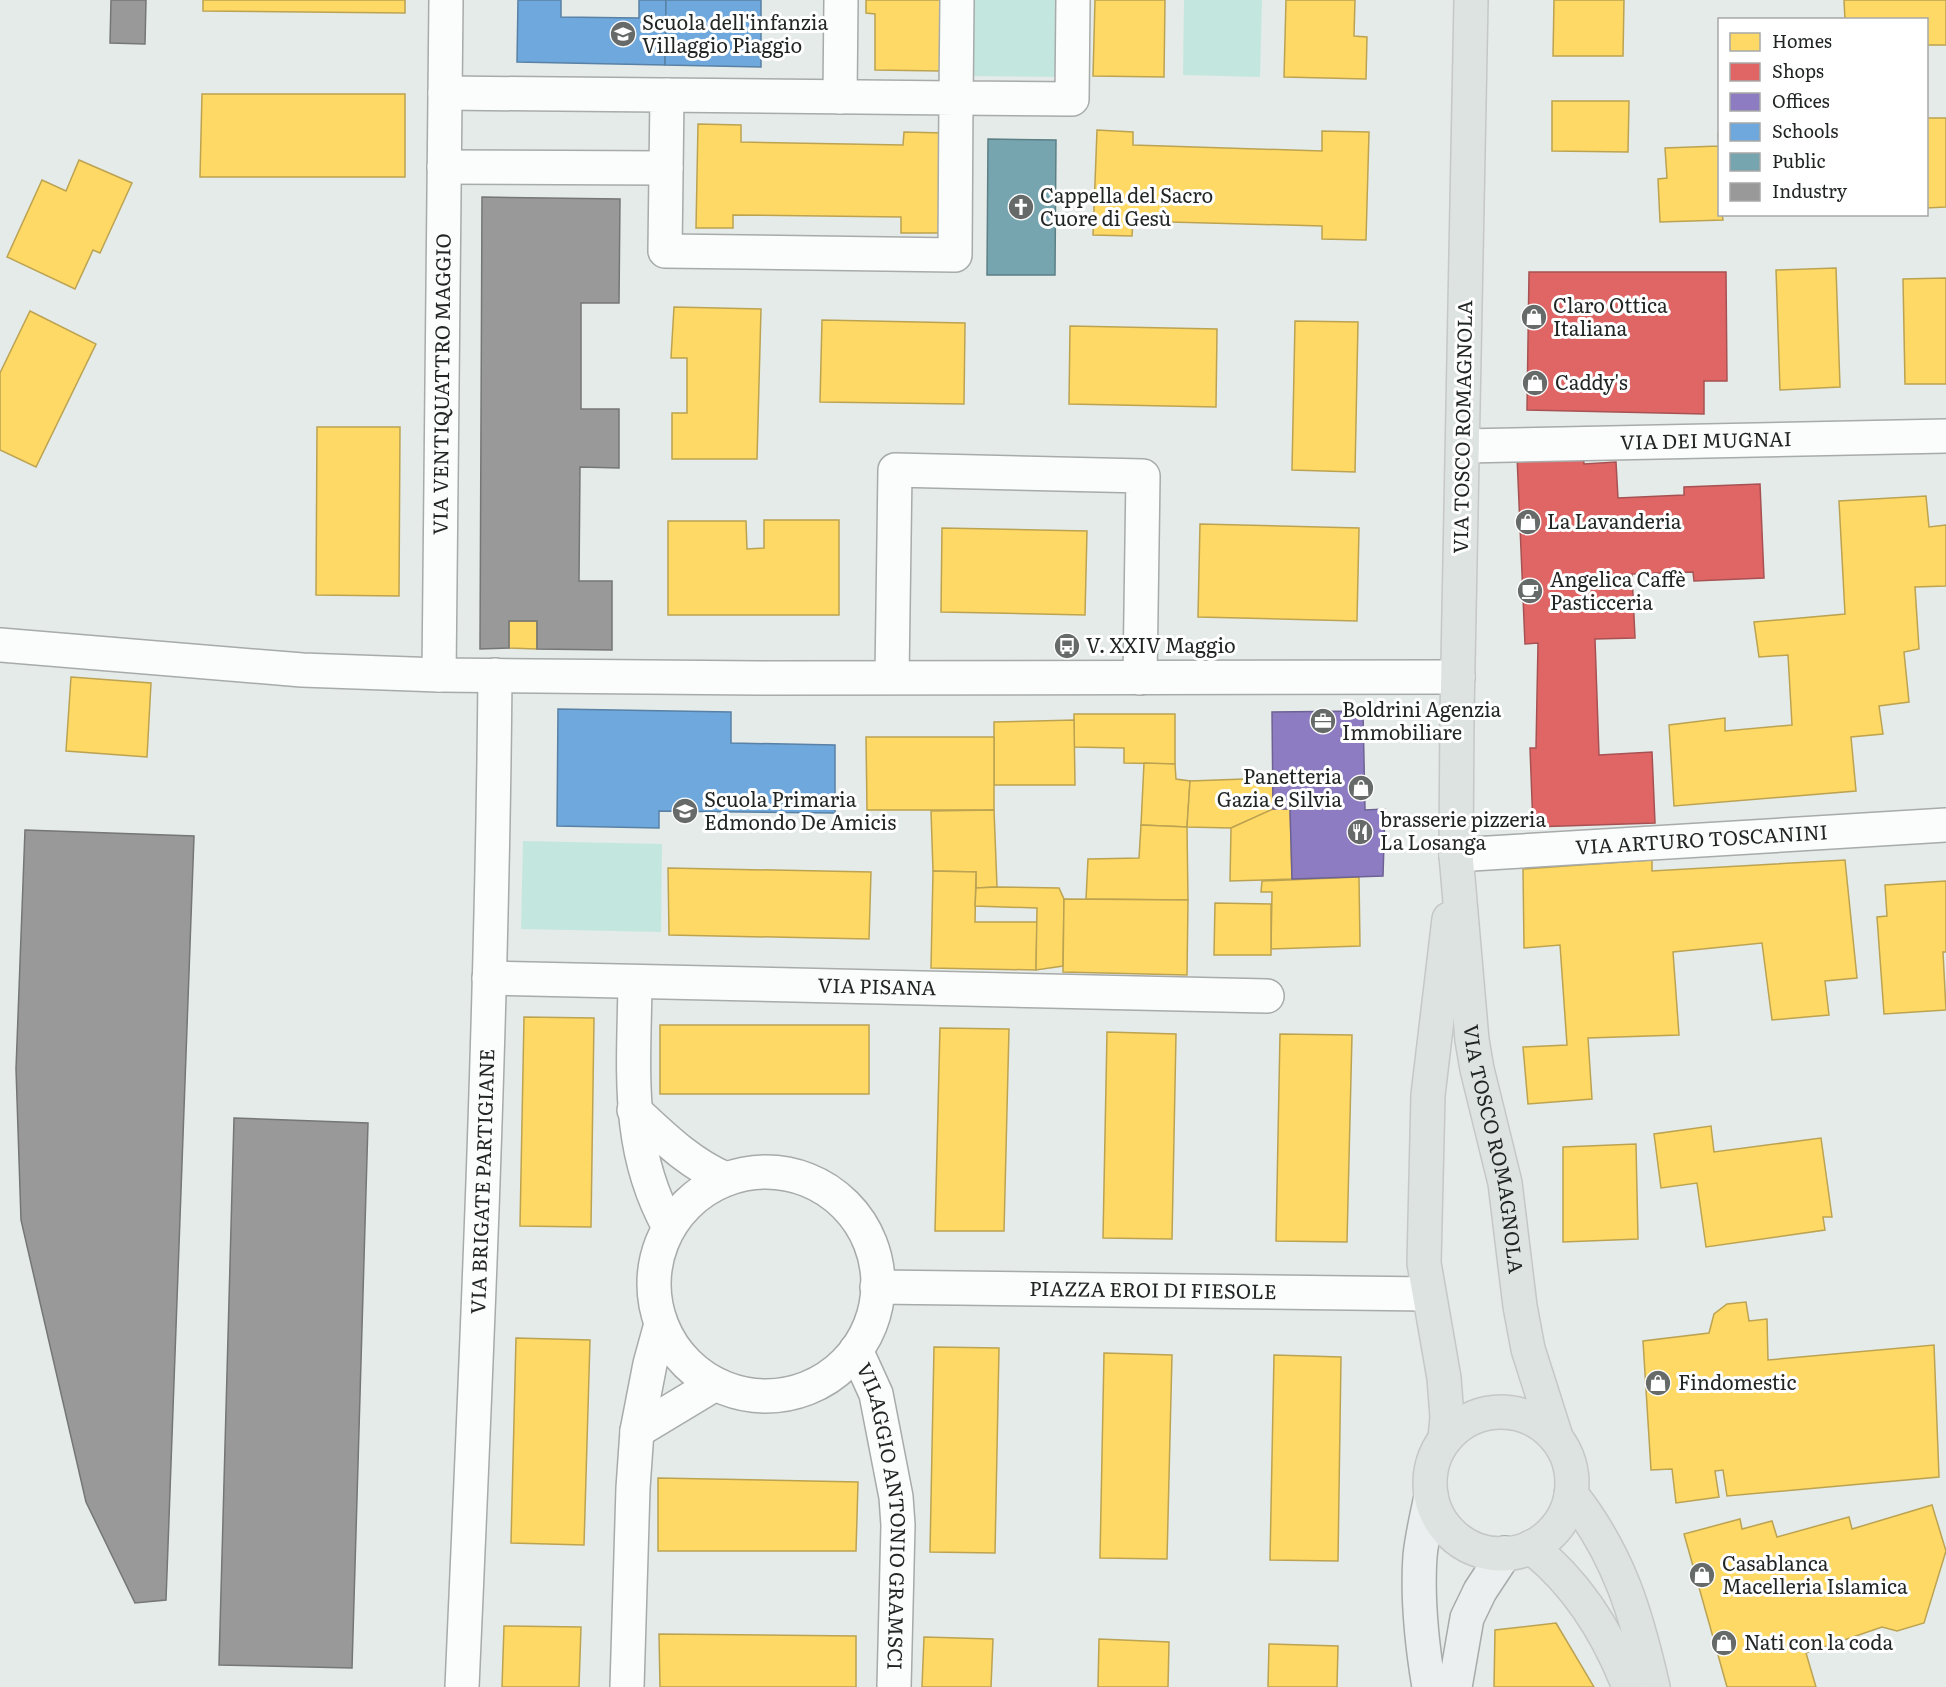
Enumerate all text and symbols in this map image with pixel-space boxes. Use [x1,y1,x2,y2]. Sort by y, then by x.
place label: Scuola dell'infanzia Villaggio Piaggio [642,6,828,59]
legend [1718,18,1928,216]
school or university icon: Scuola dell'infanzia Villaggio Piaggio [608,19,638,49]
text: Homes [1772,27,1832,54]
text: Shops [1772,57,1824,84]
text: Offices [1772,87,1830,114]
text: Schools [1772,117,1838,144]
text: Public [1772,147,1826,174]
text: Industry [1772,177,1848,204]
place label: Cappella del Sacro Cuore di Gesù [1040,179,1213,232]
church icon: Cappella del Sacro Cuore di Gesù [1006,192,1036,222]
street label: VIA VENTIQUATTRO MAGGIO [423,233,457,535]
place label: Claro Ottica Italiana [1553,289,1668,342]
street label: VIA TOSCO ROMAGNOLA [1444,300,1478,554]
shop icon: Claro Ottica Italiana [1519,302,1549,332]
place label: Caddy's [1555,366,1628,396]
shop icon: Caddy's [1520,368,1550,398]
street label: VIA DEI MUGNAI [1620,422,1792,456]
place label: La Lavanderia [1547,505,1682,535]
shop icon: La Lavanderia [1513,507,1543,537]
place label: Angelica Caffè Pasticceria [1550,563,1686,616]
cafe icon: Angelica Caffè Pasticceria [1515,576,1545,606]
place label: V. XXIV Maggio [1086,629,1236,659]
bus stop icon: V. XXIV Maggio [1052,631,1082,661]
place label: Boldrini Agenzia Immobiliare [1342,693,1502,746]
office icon: Boldrini Agenzia Immobiliare [1308,706,1338,736]
place label: Panetteria Gazia e Silvia [1217,760,1342,813]
shop icon: Panetteria Gazia e Silvia [1346,773,1376,803]
place label: Scuola Primaria Edmondo De Amicis [704,783,896,836]
school or university icon: Scuola Primaria Edmondo De Amicis [670,796,700,826]
place label: brasserie pizzeria La Losanga [1380,803,1546,856]
street label: VIA ARTURO TOSCANINI [1574,815,1829,861]
restaurant icon: brasserie pizzeria La Losanga [1345,817,1375,847]
street label: VIA PISANA [817,969,937,1001]
street label: VIA TOSCO ROMAGNOLA [1458,1023,1533,1275]
street label: VIA BRIGATE PARTIGIANE [461,1048,500,1315]
street label: PIAZZA EROI DI FIESOLE [1029,1272,1277,1305]
street label: VILAGGIO ANTONIO GRAMSCI [851,1357,915,1671]
place label: Findomestic [1678,1366,1796,1396]
shop icon: Findomestic [1643,1368,1673,1398]
place label: Casablanca Macelleria Islamica [1722,1547,1908,1600]
shop icon: Casablanca Macelleria Islamica [1687,1560,1717,1590]
place label: Nati con la coda [1744,1626,1894,1656]
shop icon: Nati con la coda [1709,1628,1739,1658]

